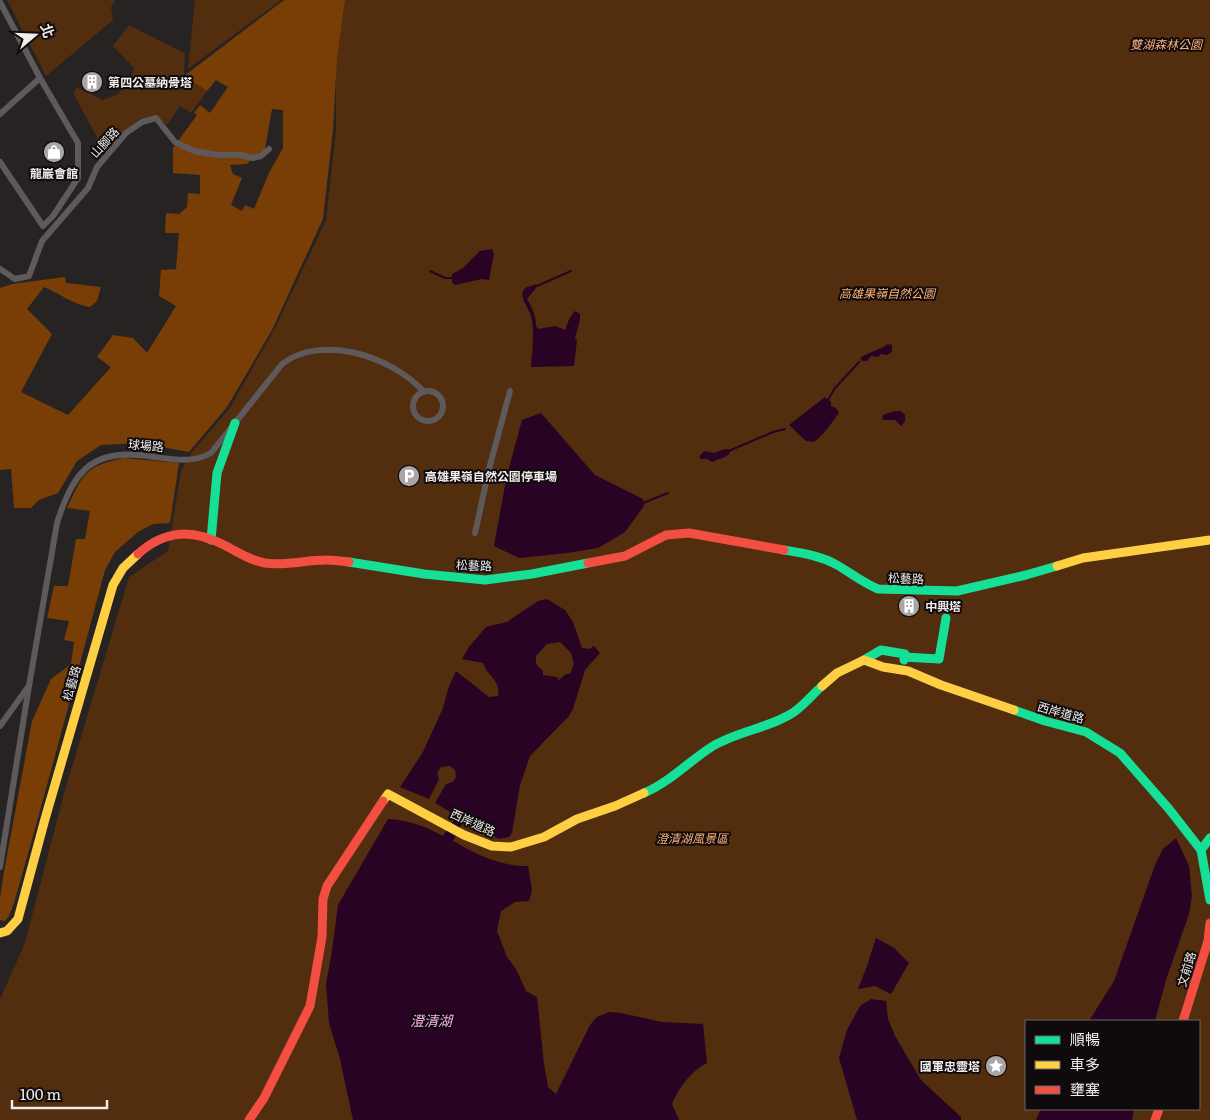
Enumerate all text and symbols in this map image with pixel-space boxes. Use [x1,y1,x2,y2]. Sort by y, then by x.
north arrow [10,10,60,60]
text: 北 [37,21,60,40]
park label: 雙湖森林公園 [1130,35,1204,53]
building icon: 第四公墓納骨塔 [80,70,104,94]
place label: 第四公墓納骨塔 [108,73,192,91]
street label: 山腳路 [85,123,123,161]
shop icon: 龍巖會館 [42,140,66,164]
place label: 龍巖會館 [30,164,78,182]
park label: 高雄果嶺自然公園 [839,284,937,302]
street label: 球場路 [127,434,165,456]
parking icon: 高雄果嶺自然公園停車場 [397,464,421,488]
place label: 高雄果嶺自然公園停車場 [425,467,557,485]
street label: 松藝路 [456,555,492,575]
street label: 松藝路 [888,568,924,588]
building icon: 中興塔 [897,594,921,618]
place label: 中興塔 [925,597,961,615]
street label: 松藝路 [57,663,85,703]
street label: 西岸道路 [1035,697,1087,727]
street label: 西岸道路 [447,804,499,840]
park label: 澄清湖風景區 [656,829,730,847]
street label: 文前路 [1172,949,1200,989]
water label: 澄清湖 [410,1010,454,1030]
legend [1025,1020,1200,1110]
text: 順暢 [1070,1027,1100,1050]
text: 車多 [1070,1052,1100,1075]
place icon: 國軍忠靈塔 [984,1054,1008,1078]
place label: 國軍忠靈塔 [920,1057,980,1075]
text: 壅塞 [1070,1077,1100,1100]
scale bar [12,1078,108,1110]
text: 100 m [20,1082,61,1105]

